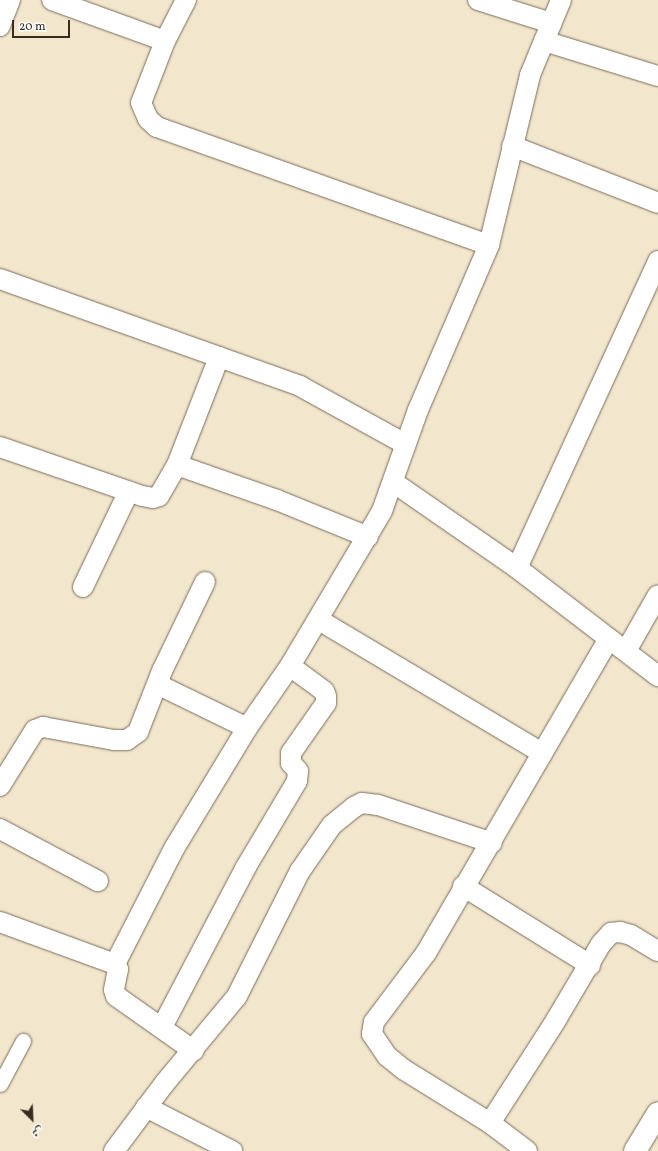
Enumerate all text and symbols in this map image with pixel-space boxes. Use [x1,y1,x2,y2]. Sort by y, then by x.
scale bar [14,12,72,38]
text: 20 m [19,19,46,35]
north arrow [12,1099,52,1139]
text: ش [29,1121,45,1139]

